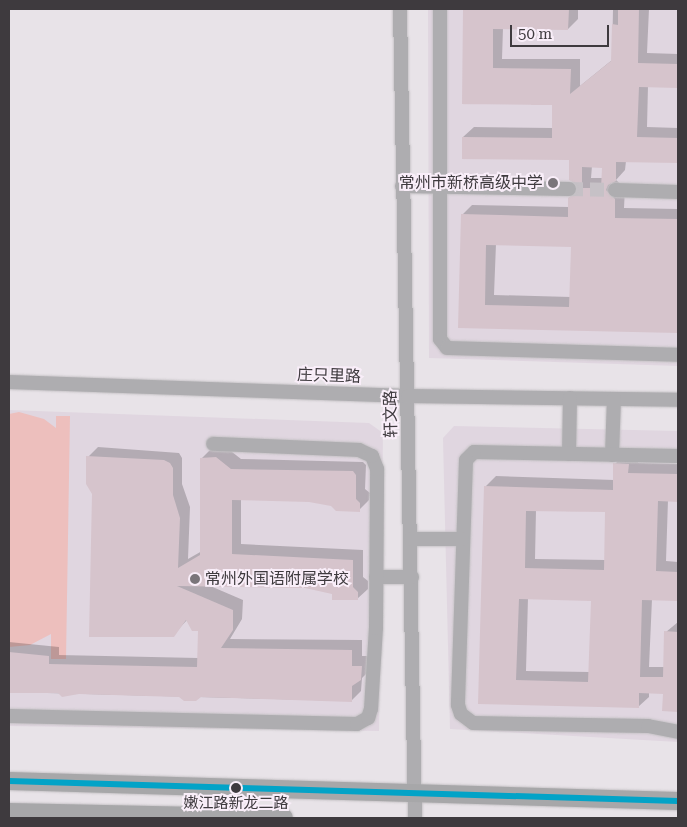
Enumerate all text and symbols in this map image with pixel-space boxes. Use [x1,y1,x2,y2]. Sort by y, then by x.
scale bar [512,15,611,47]
text: 50 m [518,25,552,43]
place label: 常州市新桥高级中学 [399,173,543,193]
marker: 常州市新桥高级中学 [547,177,559,189]
street label: 庄只里路 [297,365,361,387]
street label: 轩文路 [381,390,401,438]
place label: 常州外国语附属学校 [205,569,349,589]
marker: 常州外国语附属学校 [189,573,201,585]
marker: 嫩江路新龙二路 [231,783,241,793]
place label: 嫩江路新龙二路 [184,795,288,813]

